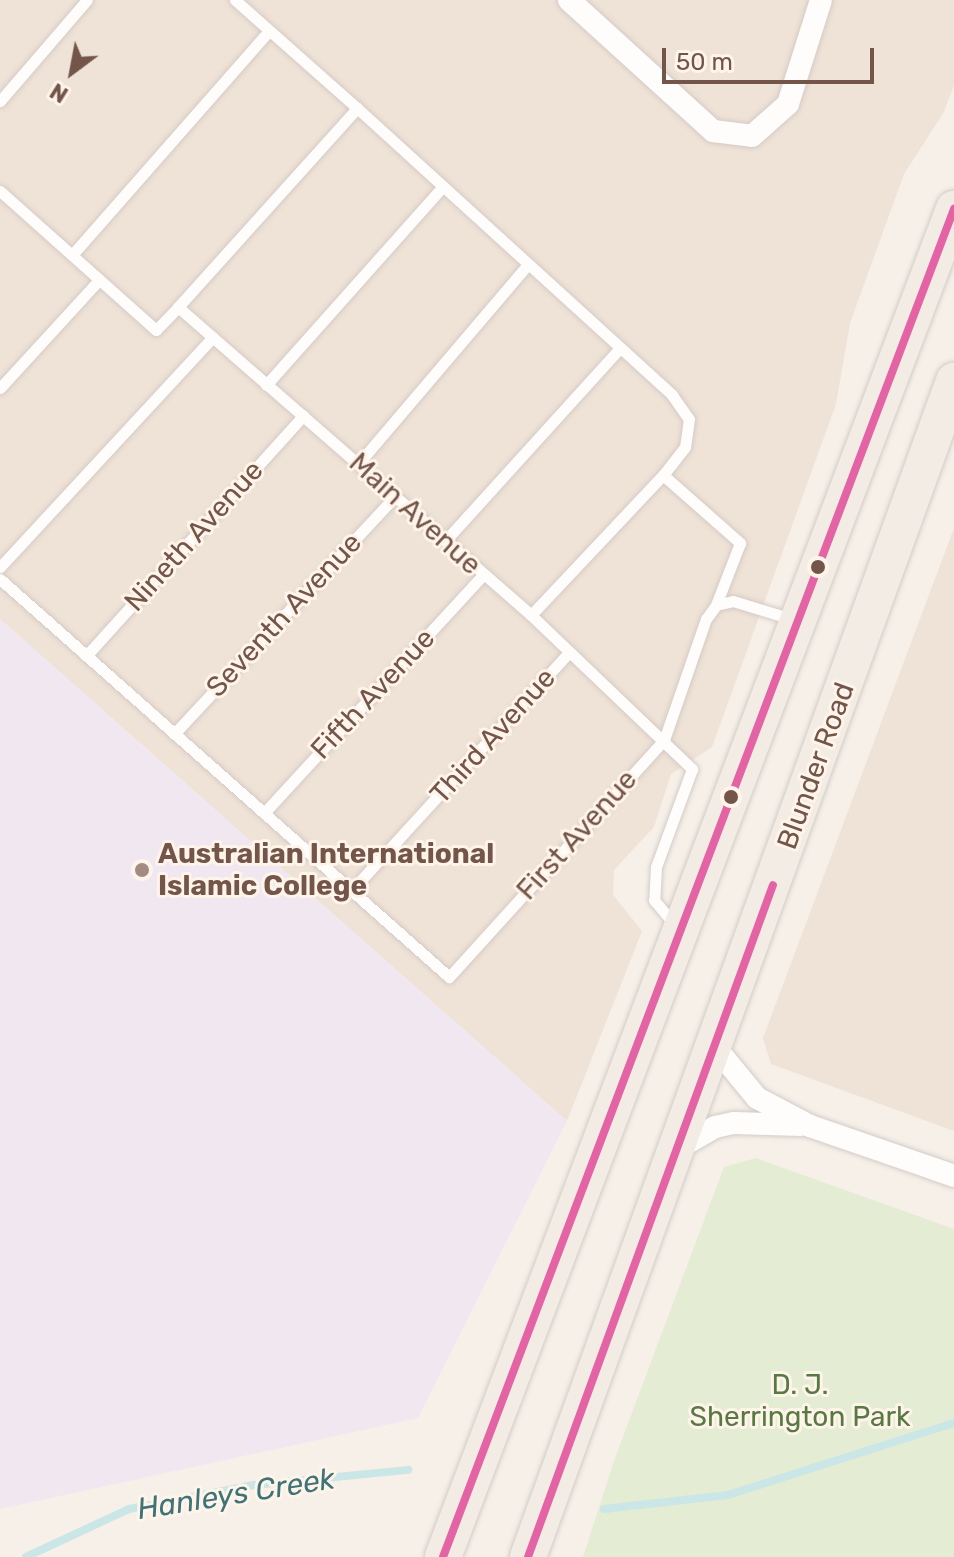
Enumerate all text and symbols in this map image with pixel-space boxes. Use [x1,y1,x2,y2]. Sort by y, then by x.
north arrow [32,32,112,112]
scale bar [666,32,878,82]
text: 50 m [676,48,733,76]
text: N [45,77,73,108]
street label: Main Avenue [342,446,488,582]
street label: Nineth Avenue [117,454,271,618]
street label: Seventh Avenue [199,526,369,704]
unlabelled marker [810,559,826,575]
street label: Fifth Avenue [304,622,442,766]
street label: Third Avenue [423,661,563,811]
street label: Blunder Road [770,678,862,854]
street label: First Avenue [510,763,644,907]
unlabelled marker [723,789,739,805]
place label: Australian International Islamic College [158,837,494,903]
marker: Australian International Islamic College [133,861,151,879]
park label: D. J. Sherrington Park [690,1368,910,1434]
water label: Hanleys Creek [135,1461,337,1527]

